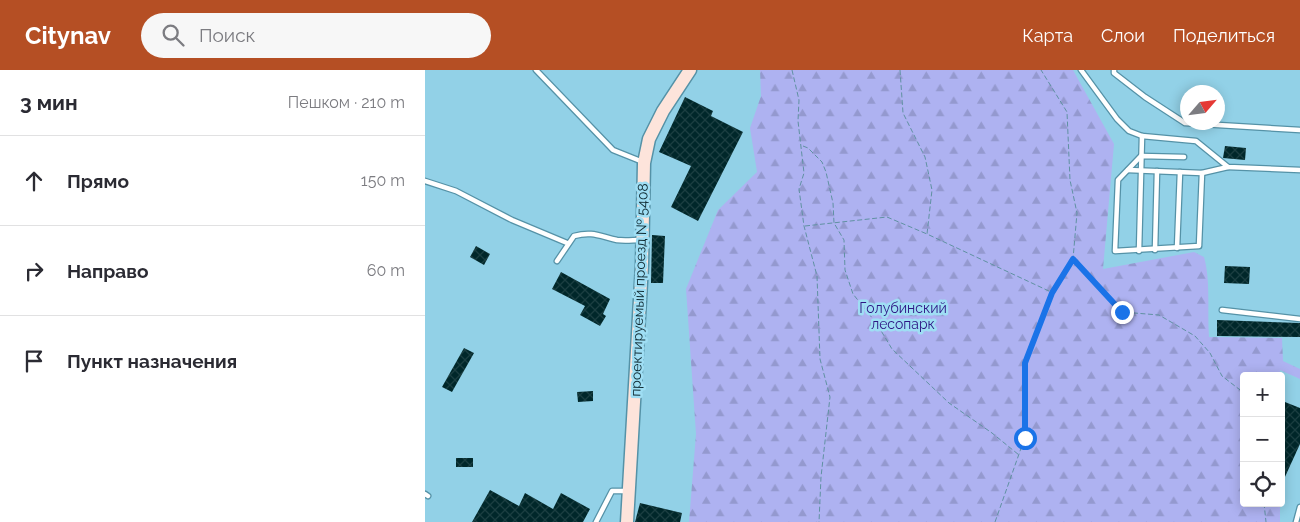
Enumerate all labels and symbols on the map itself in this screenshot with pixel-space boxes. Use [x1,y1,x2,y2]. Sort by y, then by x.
north arrow [1180,85,1225,130]
street label: проектируемый проезд № 5408 [627,183,651,397]
park label: Голубинский лесопарк [859,300,947,332]
route end [1111,301,1134,324]
route start [1014,427,1037,450]

